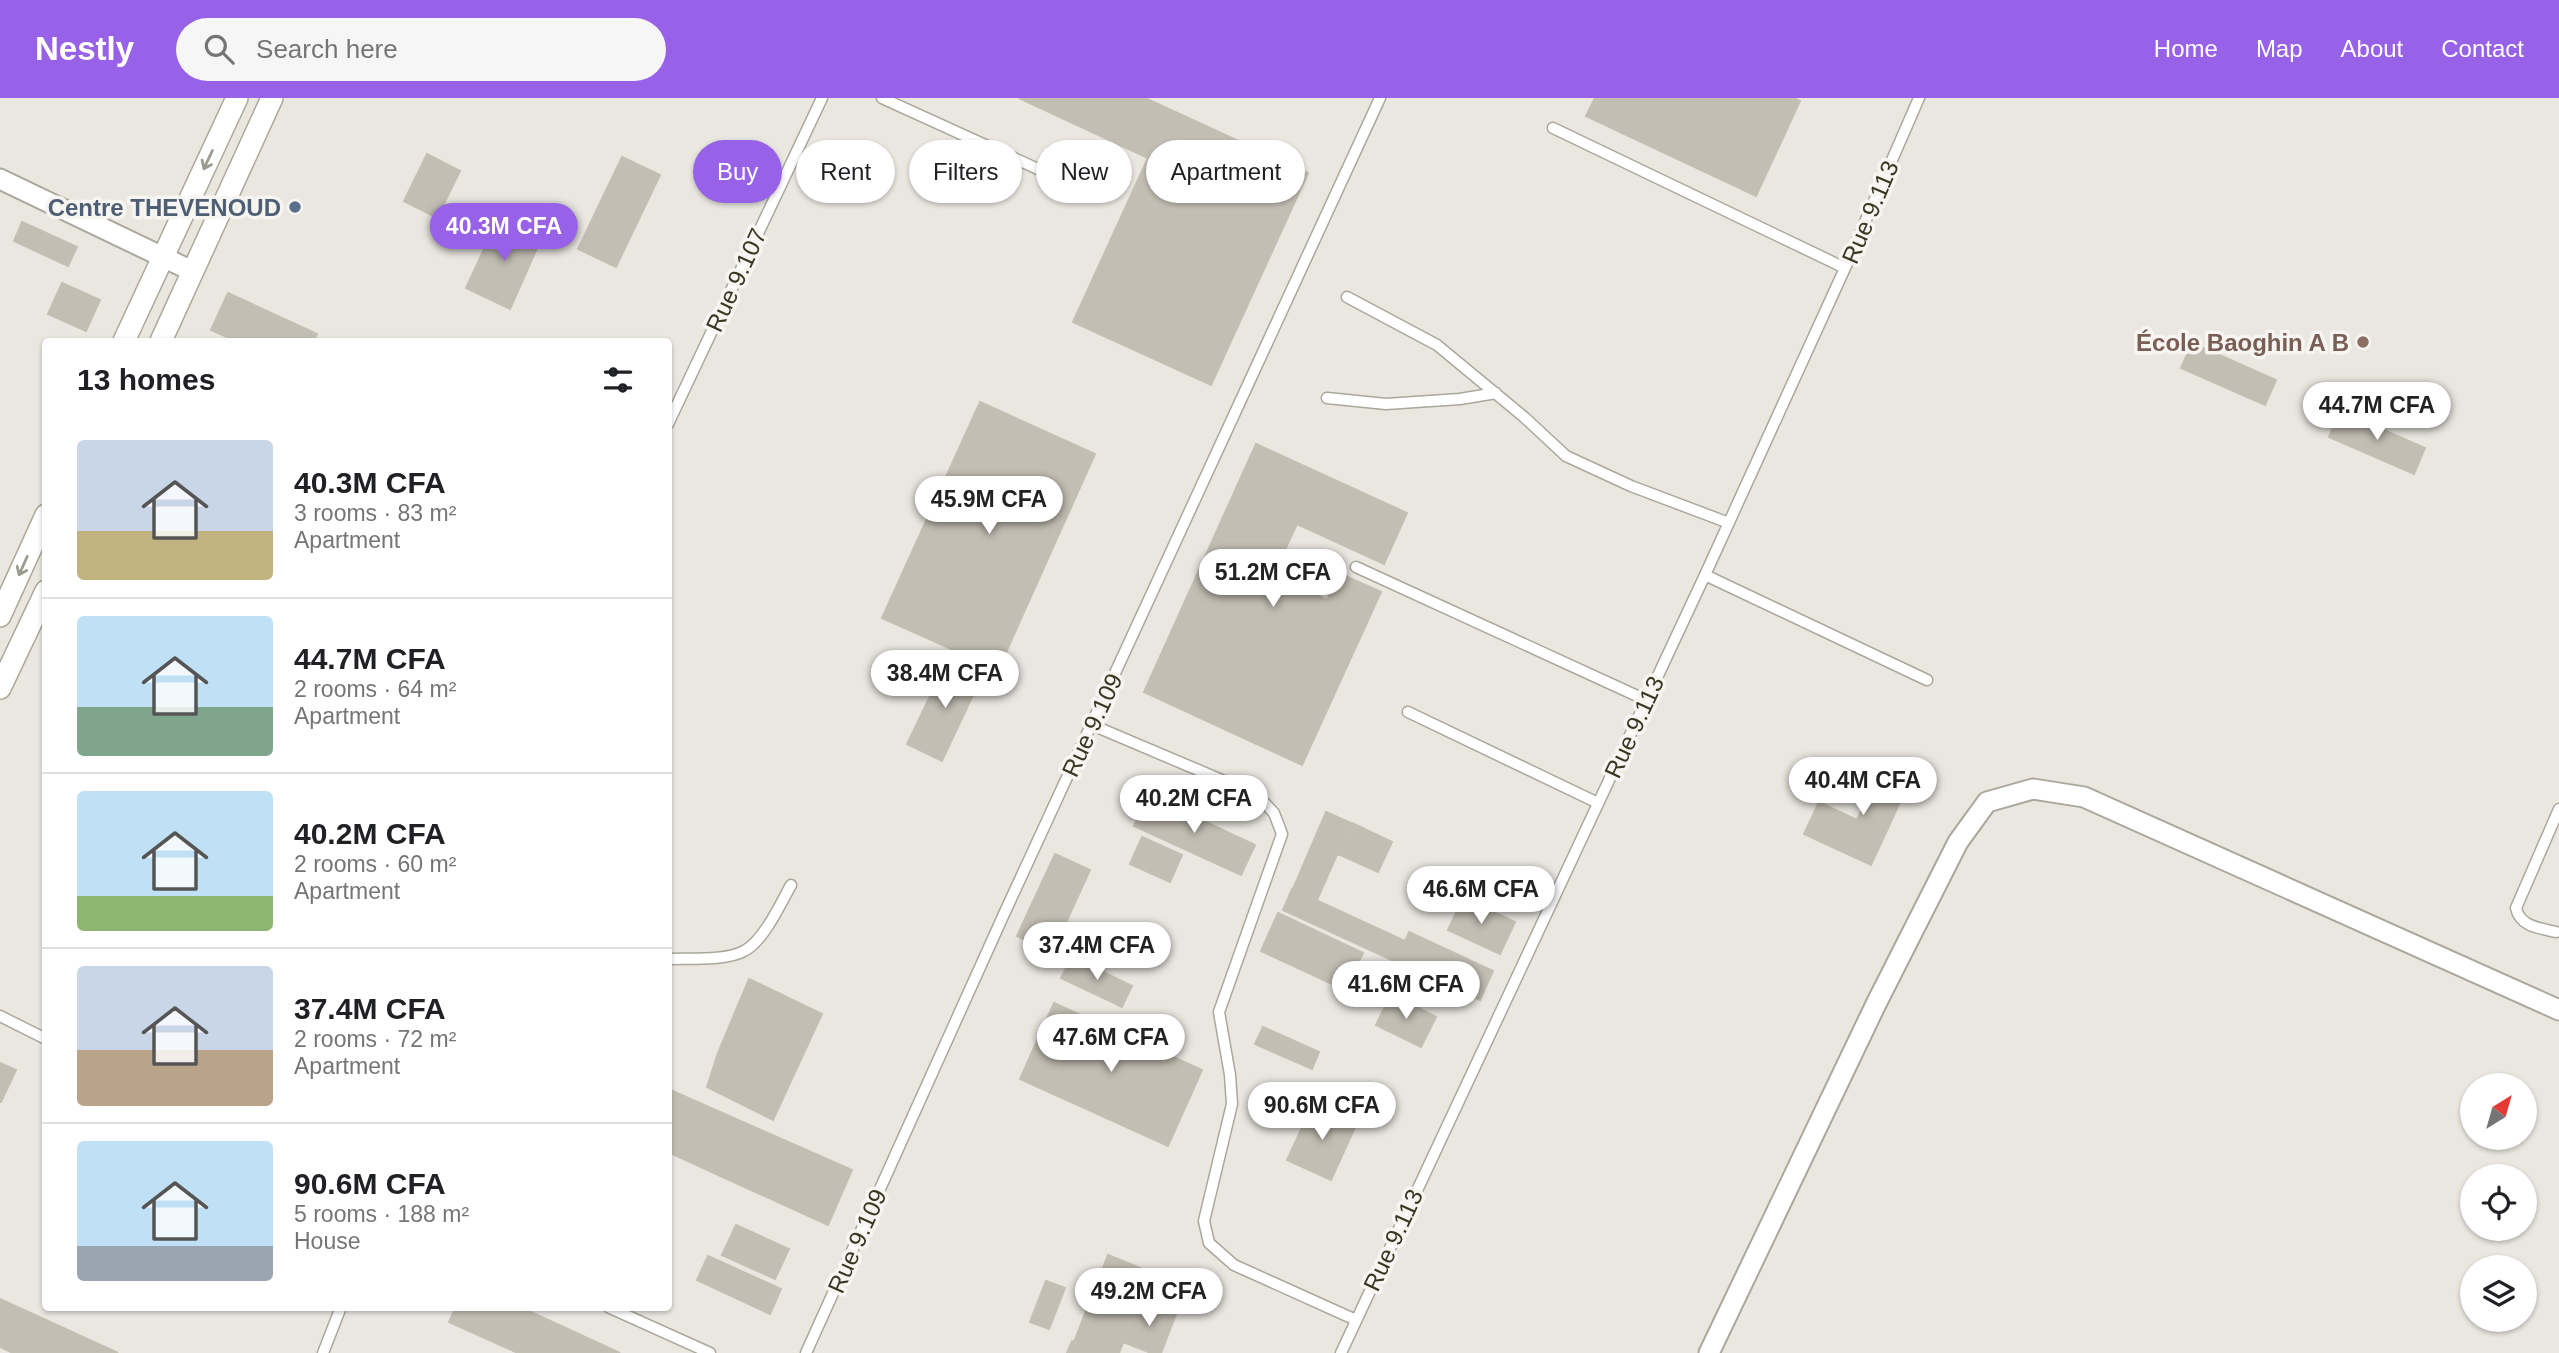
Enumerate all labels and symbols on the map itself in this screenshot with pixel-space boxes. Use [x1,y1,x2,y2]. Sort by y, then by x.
one-way arrow [201,149,214,170]
street label: Rue 9.113 [1836,157,1904,267]
place label: Centre THEVENOUD [48,194,281,221]
marker: Centre THEVENOUD [287,199,303,215]
pin: 40.3M CFA [424,204,584,263]
street label: Rue 9.107 [700,224,772,336]
place label: École Baoghin A B [2136,329,2349,356]
marker: École Baoghin A B [2355,334,2371,350]
pin: 44.7M CFA [2297,382,2457,442]
pin: 45.9M CFA [909,476,1069,536]
pin: 51.2M CFA [1193,550,1353,609]
one-way arrow [16,554,29,576]
pin: 38.4M CFA [865,650,1025,710]
street label: Rue 9.109 [1056,669,1128,781]
street label: Rue 9.113 [1599,672,1669,782]
pin: 40.4M CFA [1783,758,1943,817]
pin: 40.2M CFA [1114,776,1274,835]
pin: 46.6M CFA [1401,866,1561,926]
pin: 37.4M CFA [1017,922,1177,982]
pin: 41.6M CFA [1326,962,1486,1021]
pin: 47.6M CFA [1031,1014,1191,1074]
north arrow [2460,1073,2538,1150]
pin: 90.6M CFA [1242,1082,1402,1142]
street label: Rue 9.109 [822,1185,892,1297]
street label: Rue 9.113 [1358,1185,1428,1295]
pin: 49.2M CFA [1069,1268,1229,1328]

